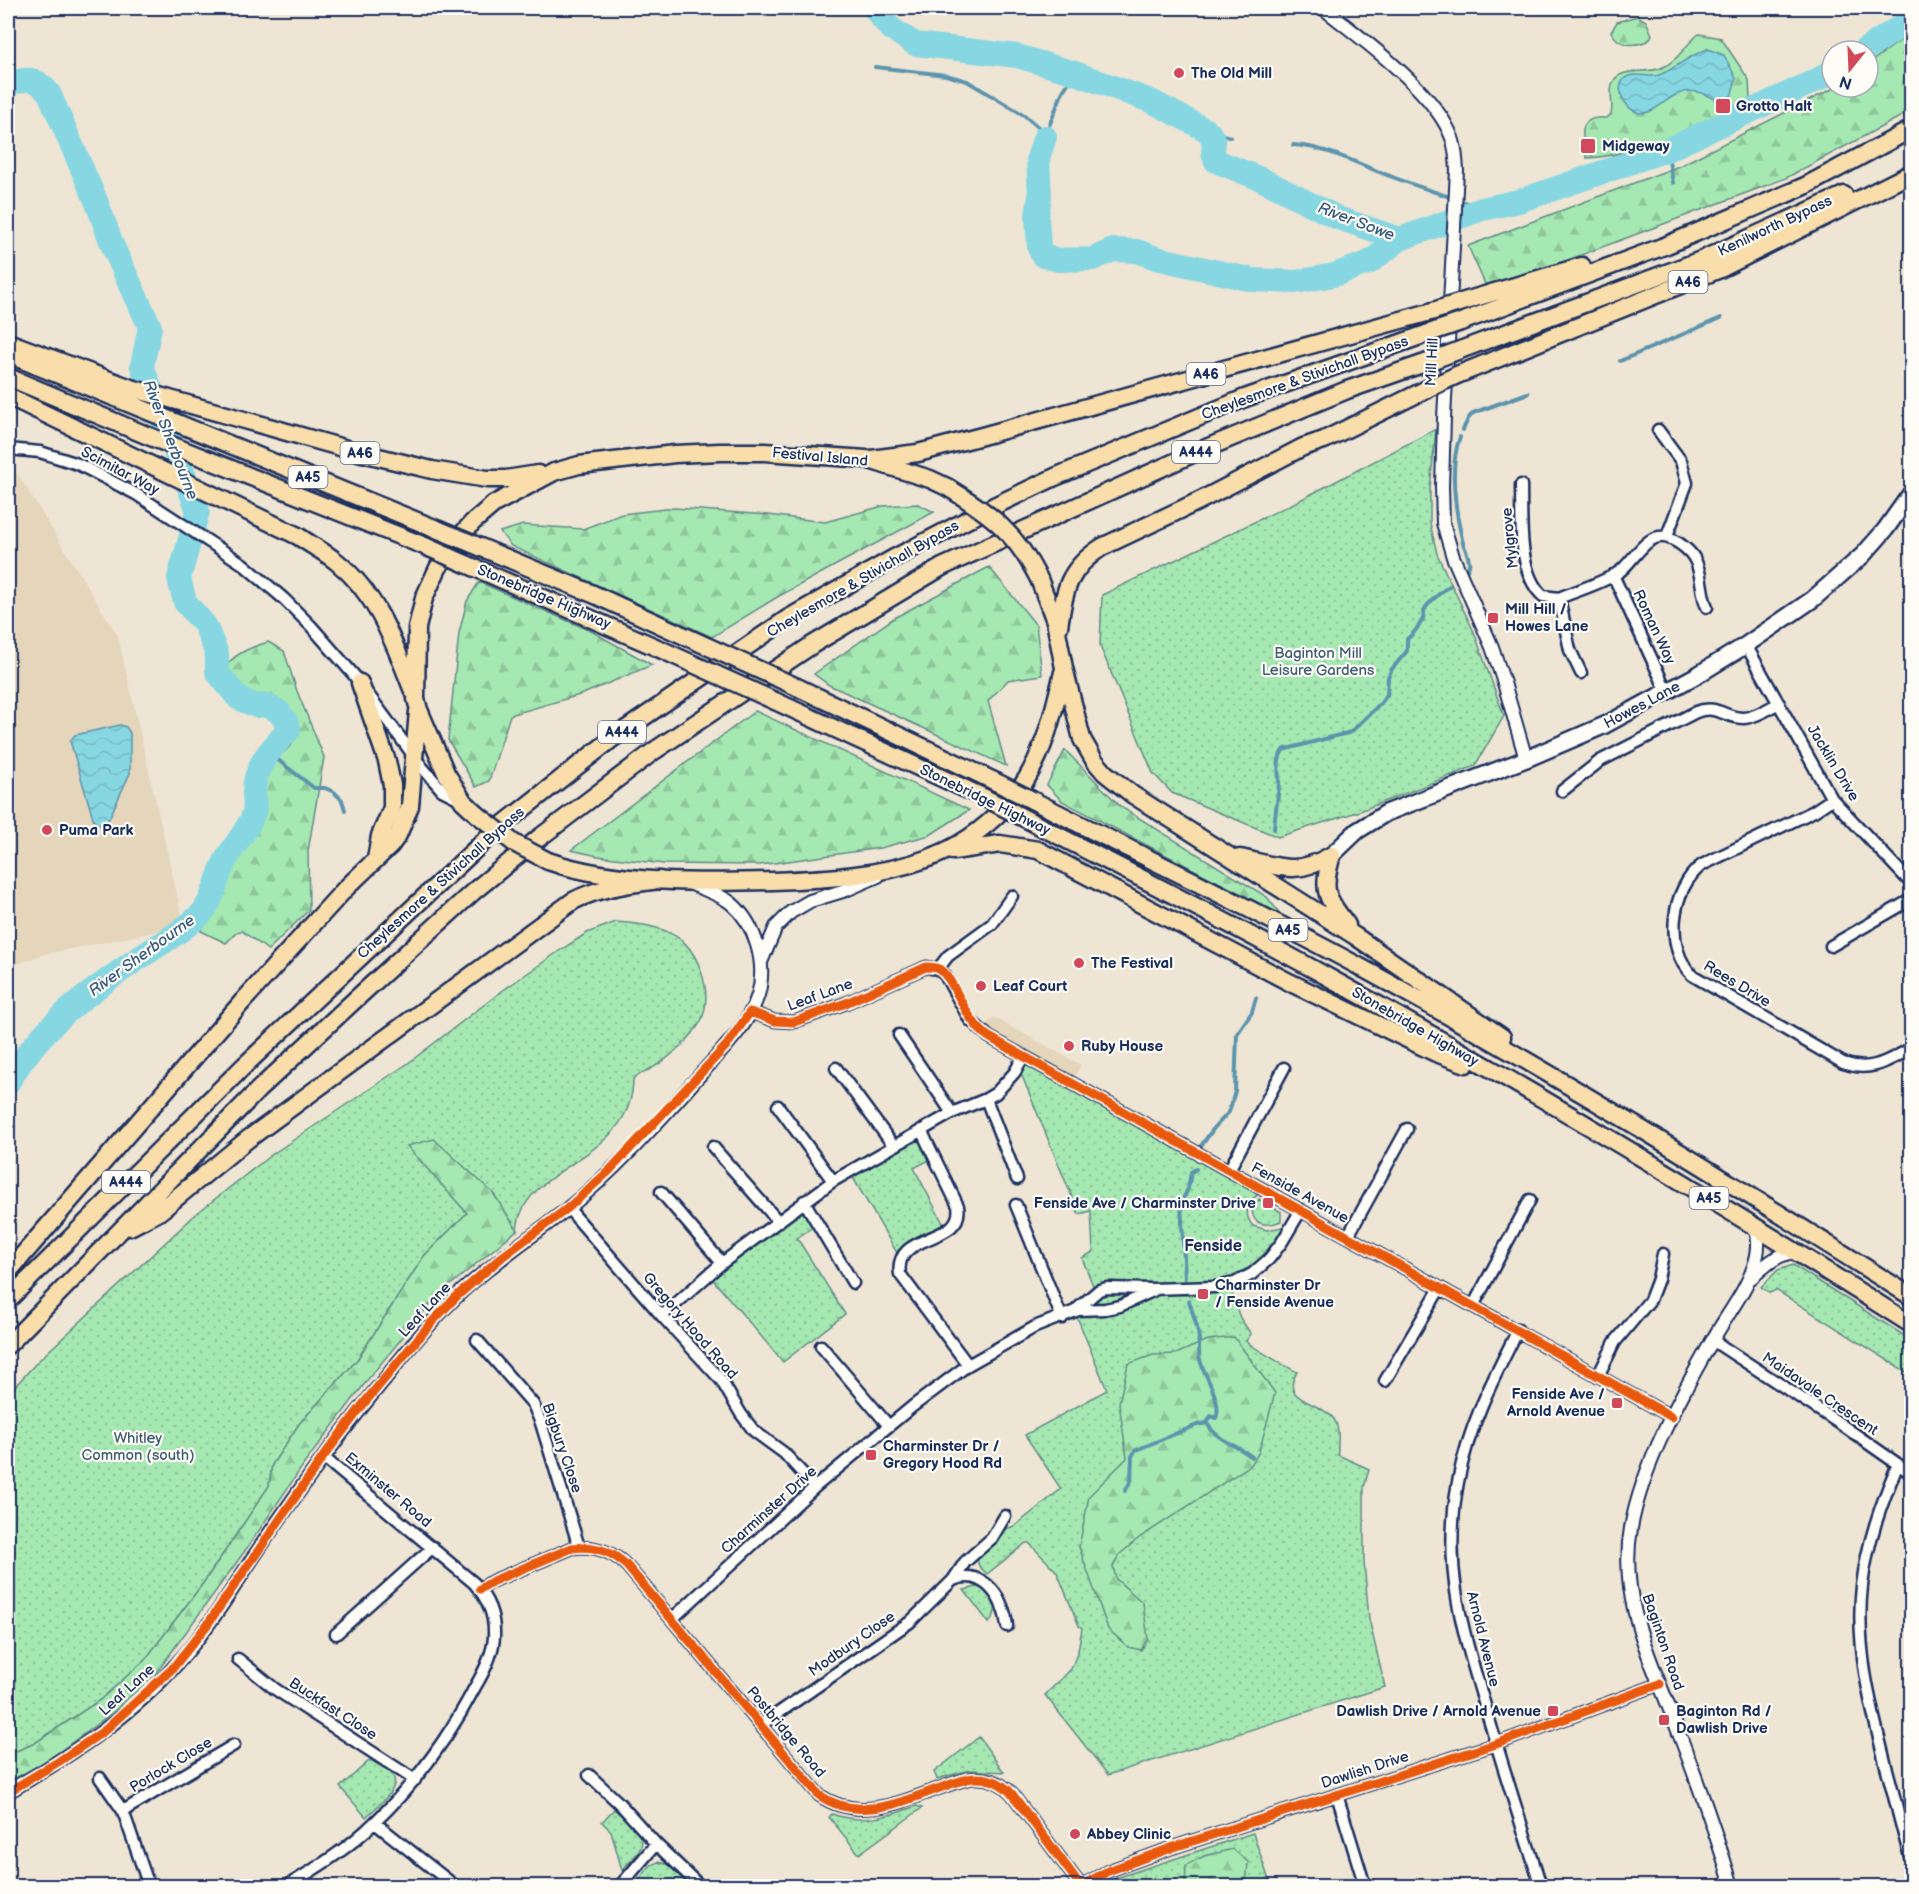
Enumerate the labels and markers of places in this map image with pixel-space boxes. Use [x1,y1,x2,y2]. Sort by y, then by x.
place label: The Old Mill [1191,64,1272,83]
marker: The Old Mill [1172,66,1186,80]
marker: Grotto Halt [1714,97,1732,115]
place label: Grotto Halt [1736,97,1812,116]
marker: Midgeway [1579,137,1597,155]
place label: Midgeway [1602,137,1670,156]
place label: Mill Hill / Howes Lane [1505,600,1589,636]
marker: Mill Hill / Howes Lane [1486,611,1500,625]
place label: Puma Park [59,821,134,840]
marker: Puma Park [40,823,54,837]
place label: The Festival [1091,954,1173,973]
marker: The Festival [1072,956,1086,970]
place label: Leaf Court [993,977,1067,996]
marker: Leaf Court [974,979,988,993]
place label: Ruby House [1081,1037,1163,1056]
marker: Ruby House [1062,1039,1076,1053]
place label: Fenside Ave / Charminster Drive [1034,1194,1256,1213]
marker: Fenside Ave / Charminster Drive [1261,1196,1275,1210]
place label: Charminster Dr / Fenside Avenue [1215,1276,1334,1312]
marker: Charminster Dr / Fenside Avenue [1196,1287,1210,1301]
place label: Fenside Ave / Arnold Avenue [1506,1385,1605,1421]
marker: Fenside Ave / Arnold Avenue [1610,1396,1624,1410]
place label: Charminster Dr / Gregory Hood Rd [883,1437,1002,1473]
marker: Charminster Dr / Gregory Hood Rd [864,1448,878,1462]
place label: Dawlish Drive / Arnold Avenue [1336,1702,1541,1721]
place label: Baginton Rd / Dawlish Drive [1676,1702,1772,1738]
marker: Dawlish Drive / Arnold Avenue [1546,1704,1560,1718]
marker: Baginton Rd / Dawlish Drive [1657,1713,1671,1727]
place label: Abbey Clinic [1086,1825,1171,1844]
marker: Abbey Clinic [1068,1827,1082,1841]

